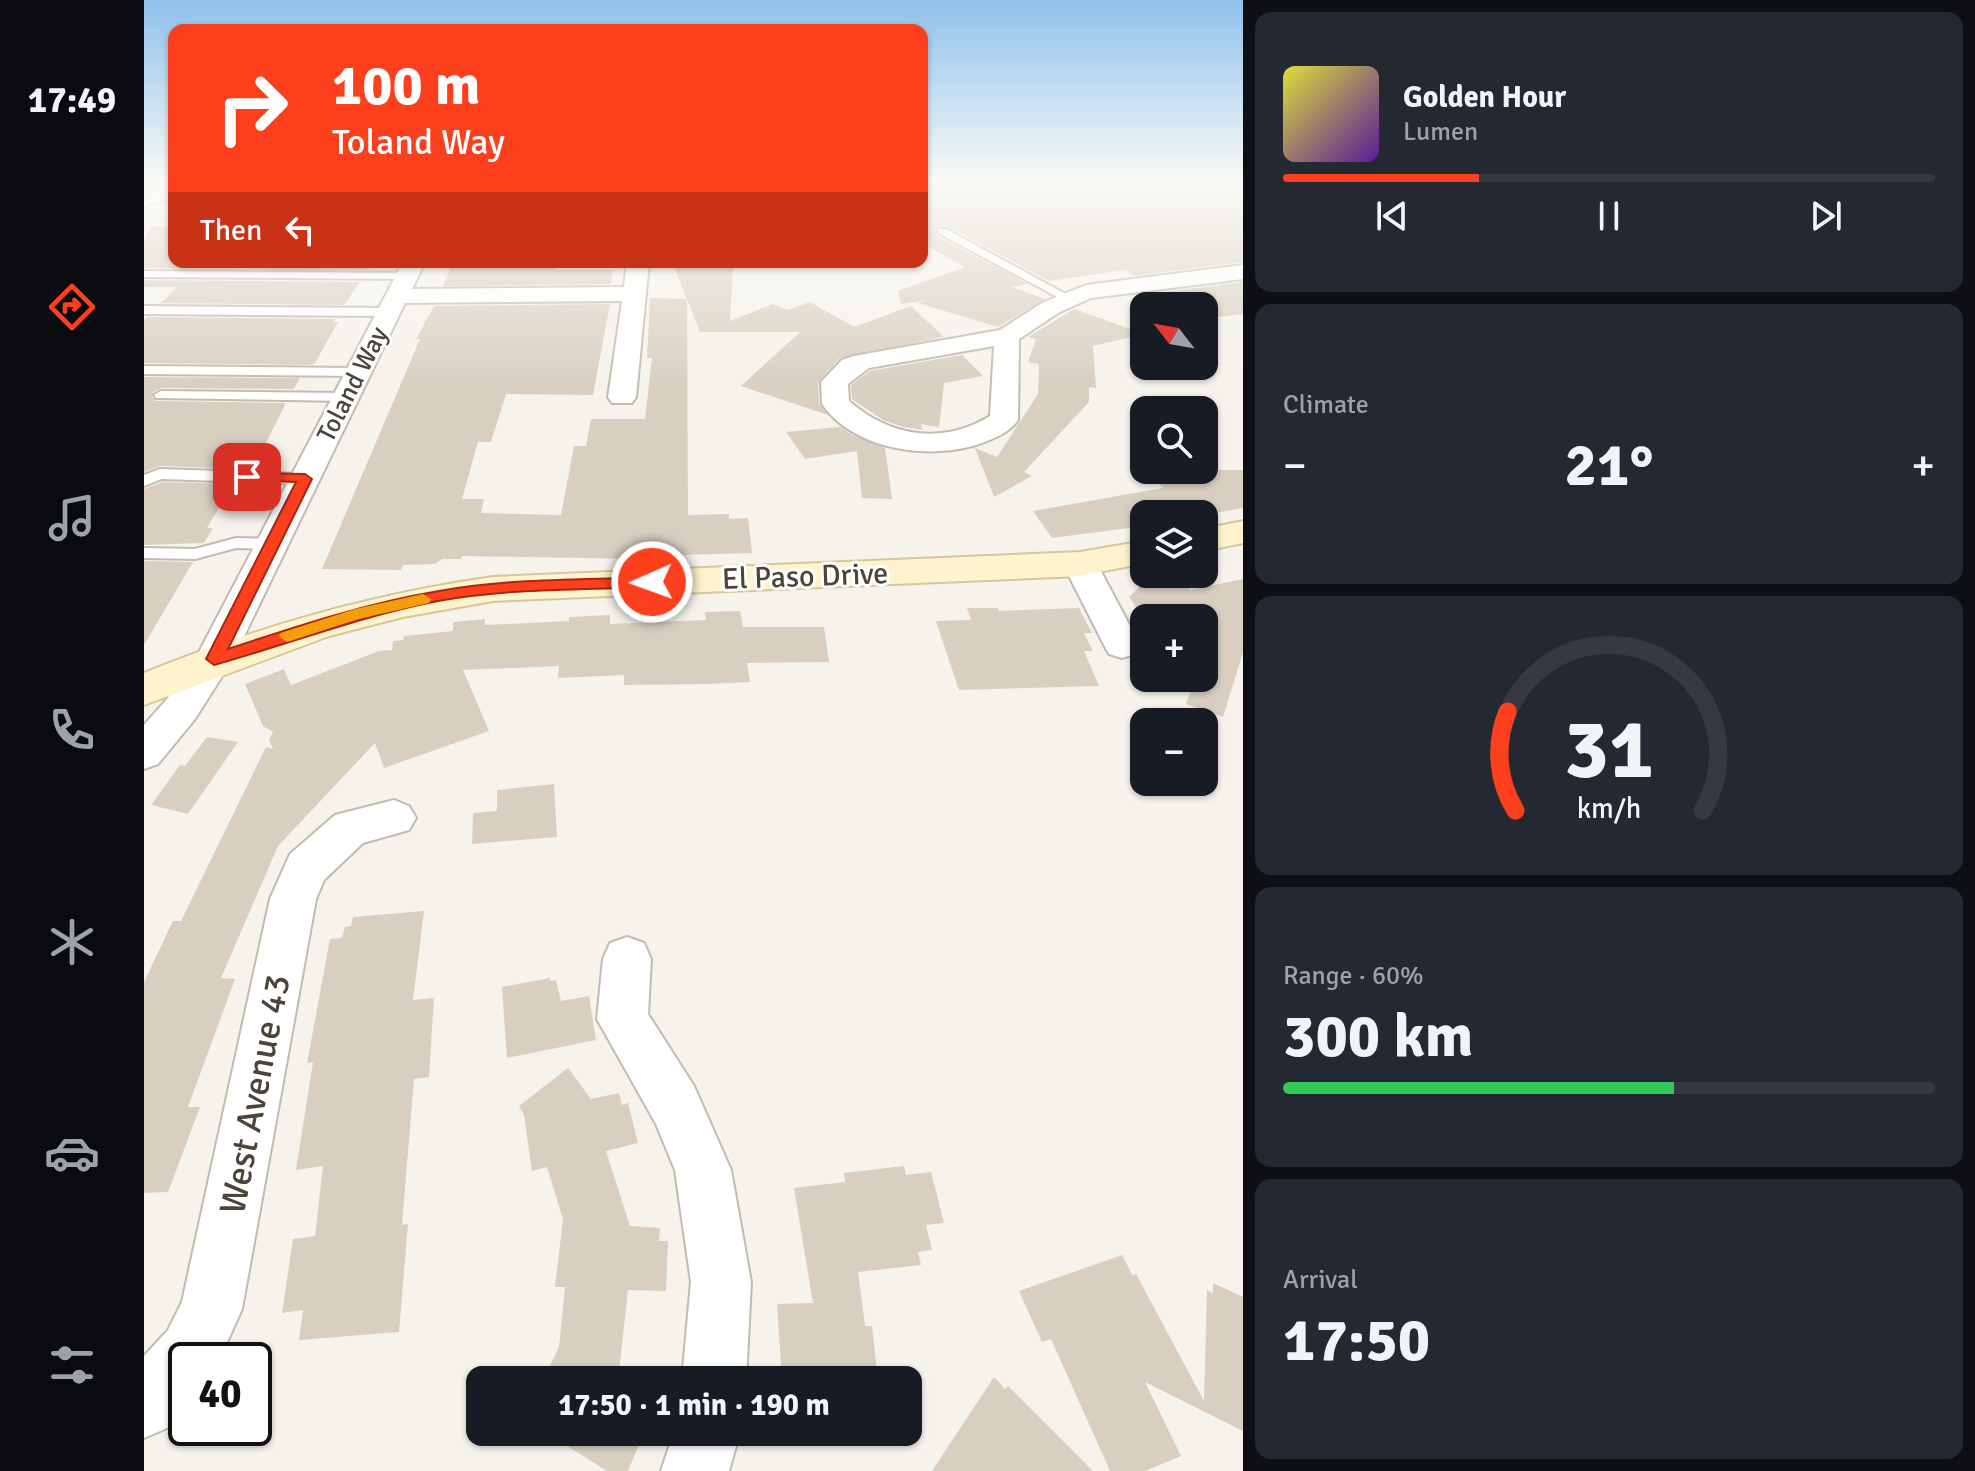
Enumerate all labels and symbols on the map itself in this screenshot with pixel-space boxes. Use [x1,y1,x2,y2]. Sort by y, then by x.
north arrow [1130,292,1218,380]
street label: Toland Way [310,322,395,447]
pin [213,443,281,511]
position arrow [610,540,694,624]
street label: El Paso Drive [721,555,889,598]
street label: West Avenue 43 [210,971,301,1218]
speed limit sign: 40 [168,1342,272,1446]

